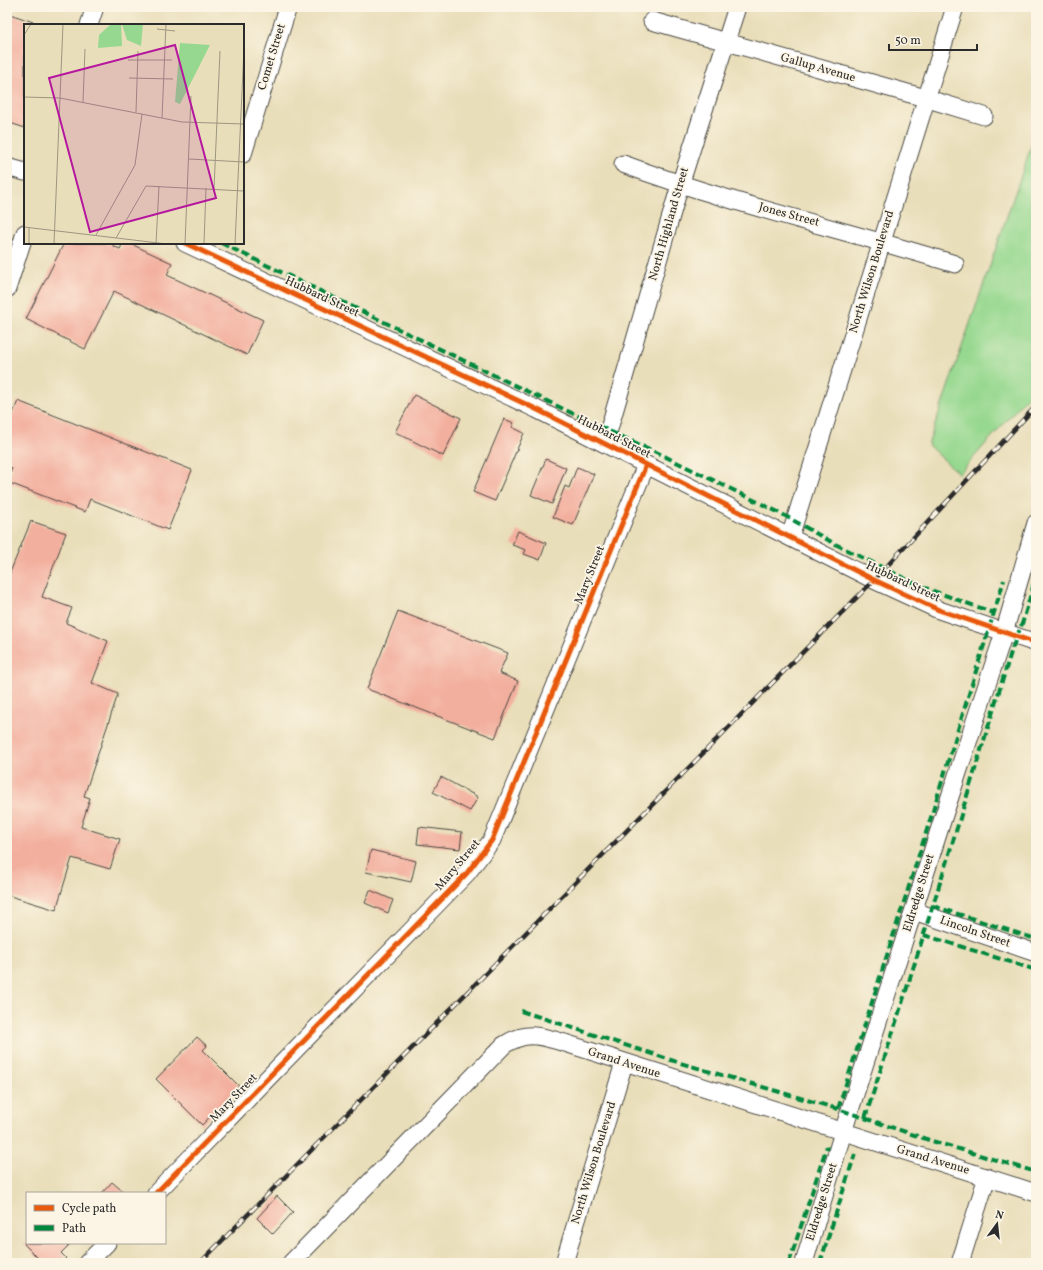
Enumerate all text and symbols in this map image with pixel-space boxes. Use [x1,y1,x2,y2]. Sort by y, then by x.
street label: Comet Street [254,22,290,92]
inset map [24,24,244,244]
scale bar [889,26,977,52]
text: 50 m [895,33,921,49]
street label: Gallup Avenue [779,50,858,86]
street label: North Highland Street [645,165,693,283]
street label: Jones Street [757,199,821,231]
street label: North Wilson Boulevard [846,208,898,335]
street label: Hubbard Street [282,273,362,321]
street label: Hubbard Street [575,412,653,462]
street label: Mary Street [571,543,609,607]
street label: Hubbard Street [863,558,943,606]
street label: Mary Street [432,836,484,894]
street label: Eldredge Street [900,852,938,934]
street label: Lincoln Street [938,912,1012,952]
street label: Grand Avenue [586,1044,663,1082]
street label: Mary Street [207,1070,261,1126]
street label: North Wilson Boulevard [568,1099,620,1226]
street label: Grand Avenue [895,1141,972,1179]
street label: Eldredge Street [803,1161,841,1243]
legend [26,1192,166,1244]
text: Cycle path [62,1201,117,1217]
north arrow [977,1204,1017,1244]
text: N [993,1208,1005,1224]
text: Path [62,1221,86,1237]

